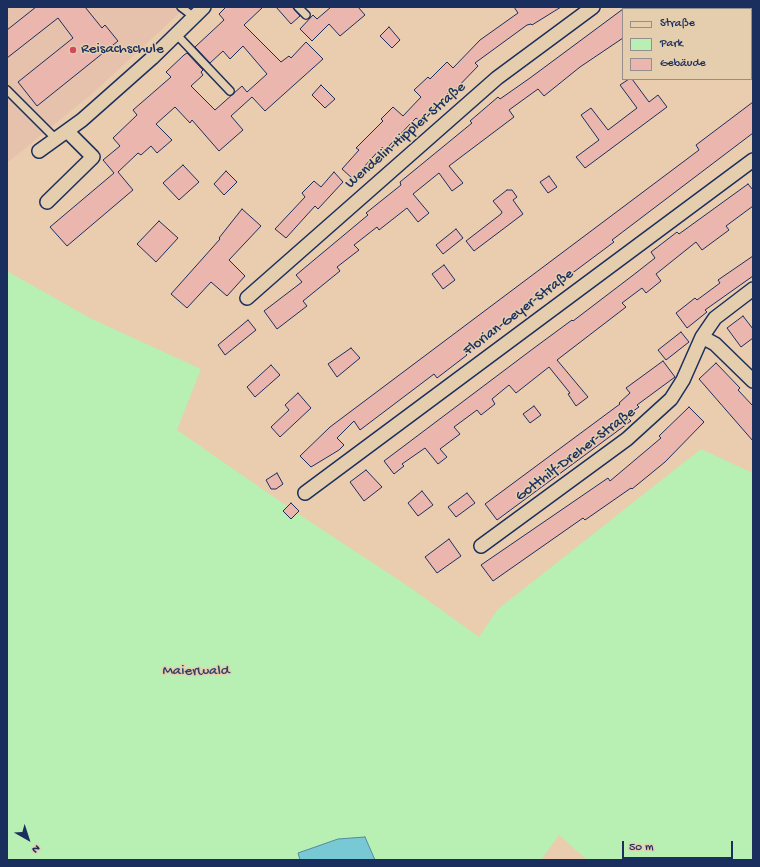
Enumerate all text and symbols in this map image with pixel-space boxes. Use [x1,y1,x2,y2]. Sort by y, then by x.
legend [622,8,752,80]
text: Straße [660,17,695,31]
text: Park [660,37,683,51]
place label: Reisachschule [81,41,164,59]
marker: Reisachschule [68,45,78,55]
text: Gebäude [660,57,706,71]
street label: Wendelin-Hippler-Straße [342,79,470,193]
street label: Florian-Geyer-Straße [460,266,578,360]
street label: Gotthilf-Dreher-Straße [512,404,640,506]
park label: Maierwald [162,663,230,681]
north arrow [8,819,48,859]
scale bar [624,833,735,859]
text: N [29,841,42,855]
text: 50 m [629,841,654,855]

